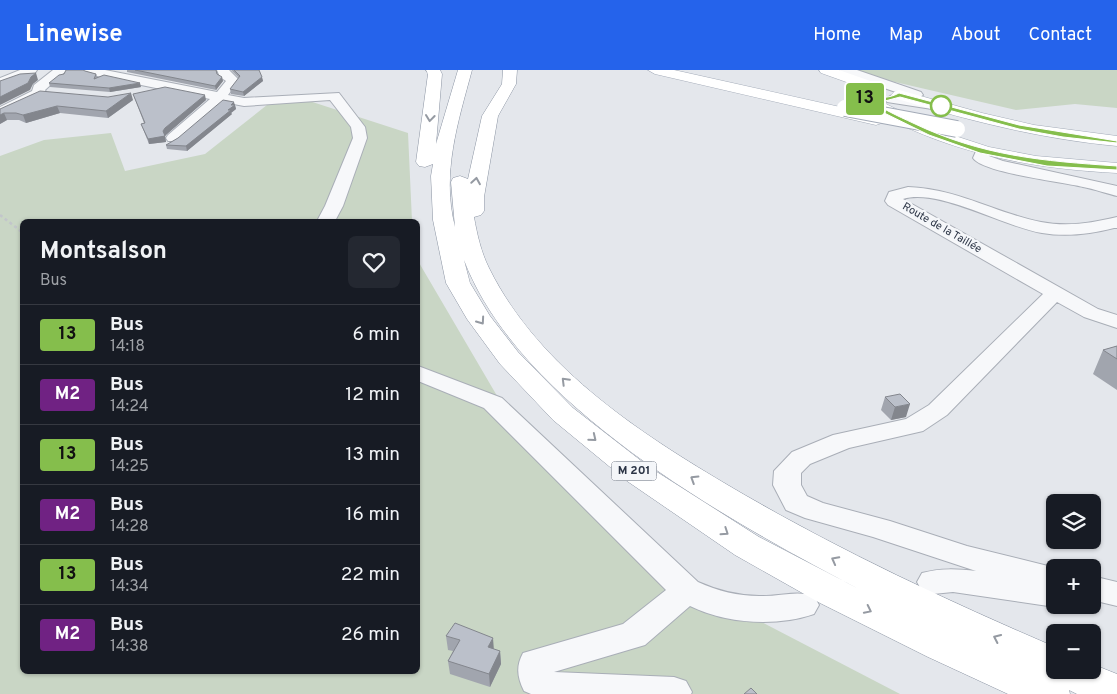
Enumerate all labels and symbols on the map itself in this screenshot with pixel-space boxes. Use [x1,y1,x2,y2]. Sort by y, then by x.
line badge: 13 [842,83,888,115]
unlabelled marker [930,95,952,117]
one-way arrow [425,114,436,122]
one-way arrow [471,177,481,186]
street label: Route de la Taillée [900,200,984,256]
one-way arrow [475,315,484,325]
one-way arrow [562,378,571,387]
one-way arrow [587,432,596,440]
road number: M 201 [612,462,656,481]
one-way arrow [690,476,699,486]
one-way arrow [720,526,729,535]
one-way arrow [831,556,840,566]
one-way arrow [863,603,872,614]
one-way arrow [993,634,1002,645]

